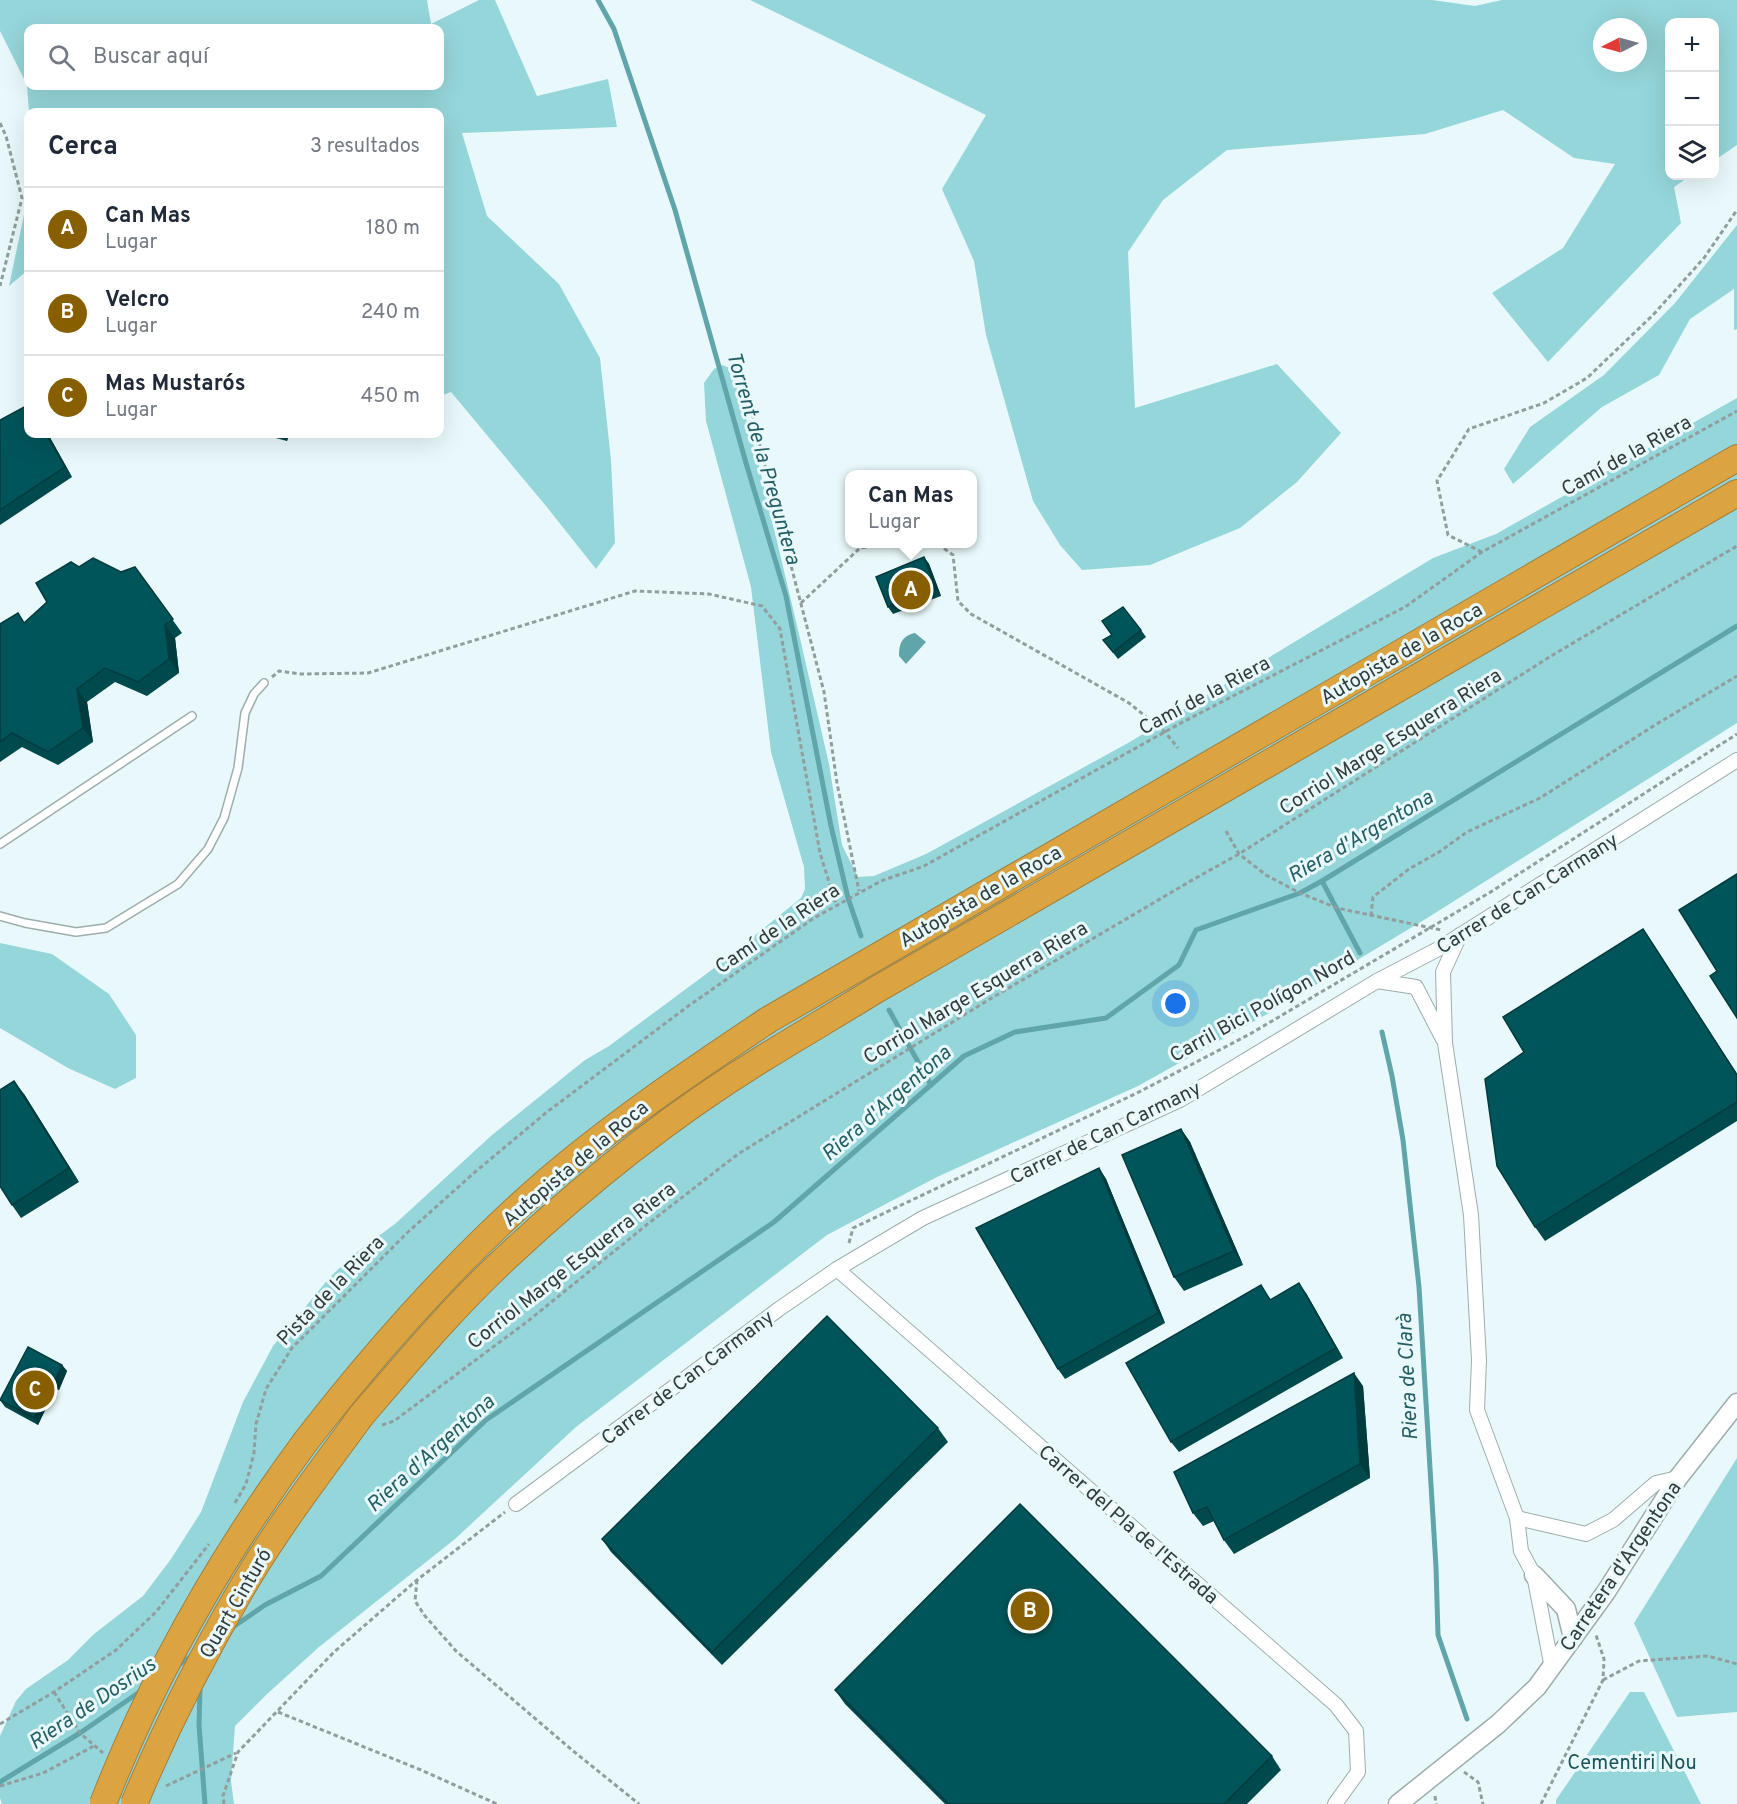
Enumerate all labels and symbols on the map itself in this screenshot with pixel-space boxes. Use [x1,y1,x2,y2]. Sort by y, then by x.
north arrow [1593,18,1647,72]
water label: Torrent de la Preguntera [719,349,806,568]
street label: Camí de la Riera [1557,410,1697,503]
pin: A [892,568,930,612]
street label: Autopista de la Roca [1316,598,1488,712]
street label: Camí de la Riera [1135,651,1275,742]
street label: Corriol Marge Esquerra Riera [1275,663,1507,822]
water label: Riera d'Argentona [1283,785,1438,890]
street label: Carrer de Can Carmany [1432,828,1624,961]
street label: Autopista de la Roca [895,841,1067,955]
street label: Camí de la Riera [711,878,845,981]
street label: Corriol Marge Esquerra Riera [859,916,1093,1071]
street label: Carril Bici Polígon Nord [1166,946,1360,1070]
your location [1161,989,1190,1018]
water label: Riera d'Argentona [816,1040,958,1168]
street label: Carrer de Can Carmany [1006,1076,1206,1191]
street label: Autopista de la Roca [498,1096,655,1233]
street label: Corriol Marge Esquerra Riera [463,1177,682,1356]
street label: Pista de la Riera [272,1231,391,1352]
street label: Carrer de Can Carmany [597,1305,780,1452]
water label: Riera de Clarà [1392,1313,1425,1441]
pin: C [15,1368,54,1412]
water label: Riera d'Argentona [361,1389,501,1519]
street label: Carrer del Pla de l'Estrada [1032,1440,1223,1611]
street label: Carretera d'Argentona [1555,1477,1688,1657]
street label: Quart Cinturó [195,1544,279,1664]
pin: B [1010,1588,1050,1634]
water label: Riera de Dosrius [24,1651,162,1757]
park label: Cementiri Nou [1567,1751,1697,1777]

